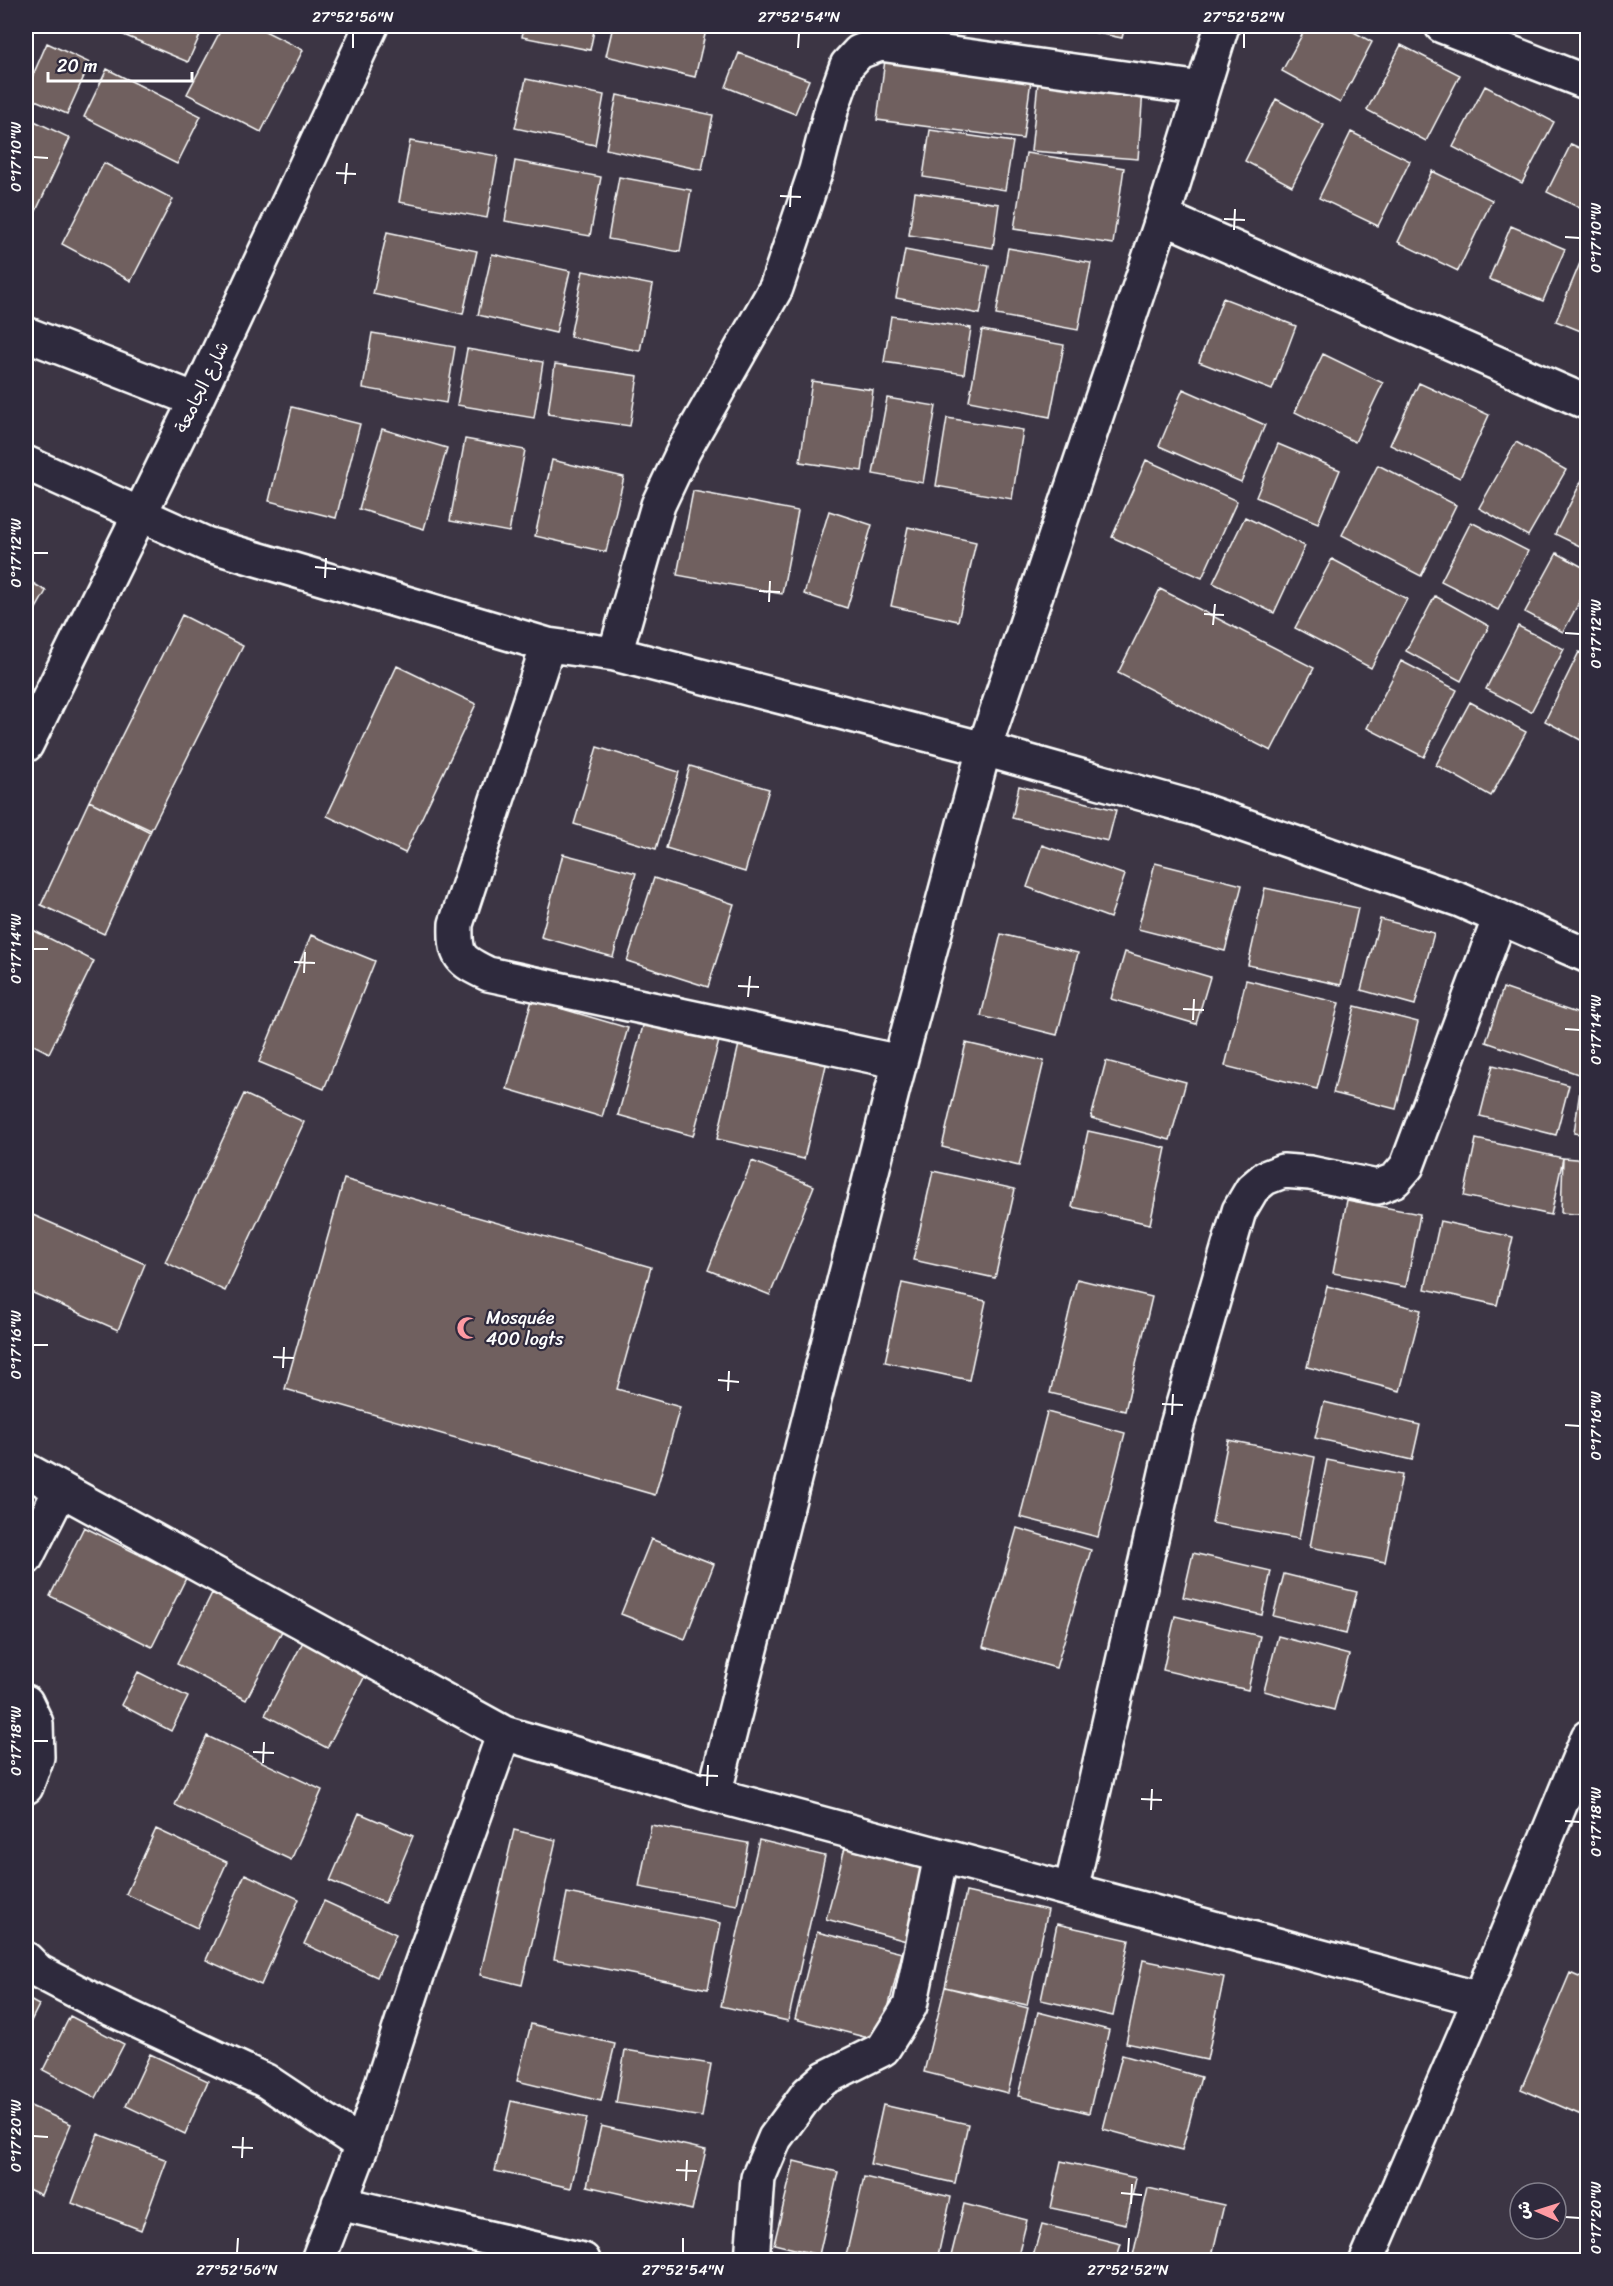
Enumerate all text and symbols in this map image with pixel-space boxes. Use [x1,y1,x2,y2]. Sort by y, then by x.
text: 27°52'56"N [312,4,394,30]
text: 27°52'54"N [758,4,841,30]
text: 27°52'52"N [1203,4,1285,30]
scale bar [48,45,192,83]
text: 20 m [57,50,97,82]
text: 0°17'10"W [3,121,29,192]
text: 0°17'10"W [1583,202,1609,273]
street label: شارع الجامعة [166,335,238,439]
text: 0°17'12"W [3,518,29,588]
text: 0°17'12"W [1583,599,1609,669]
text: 0°17'14"W [3,914,29,984]
text: 0°17'14"W [1583,995,1609,1065]
place label: Mosquée 400 logts [486,1302,564,1355]
text: 0°17'16"W [3,1310,29,1380]
mosque icon: Mosquée 400 logts [455,1315,481,1341]
text: 0°17'16"W [1583,1391,1609,1461]
text: 0°17'18"W [3,1706,29,1776]
text: 0°17'18"W [1583,1787,1609,1857]
text: 0°17'20"W [3,2099,29,2172]
north arrow [1508,2181,1568,2241]
text: 0°17'20"W [1583,2181,1609,2254]
text: ش [1509,2201,1538,2220]
text: 27°52'56"N [196,2257,278,2283]
text: 27°52'54"N [642,2257,725,2283]
text: 27°52'52"N [1087,2257,1169,2283]

